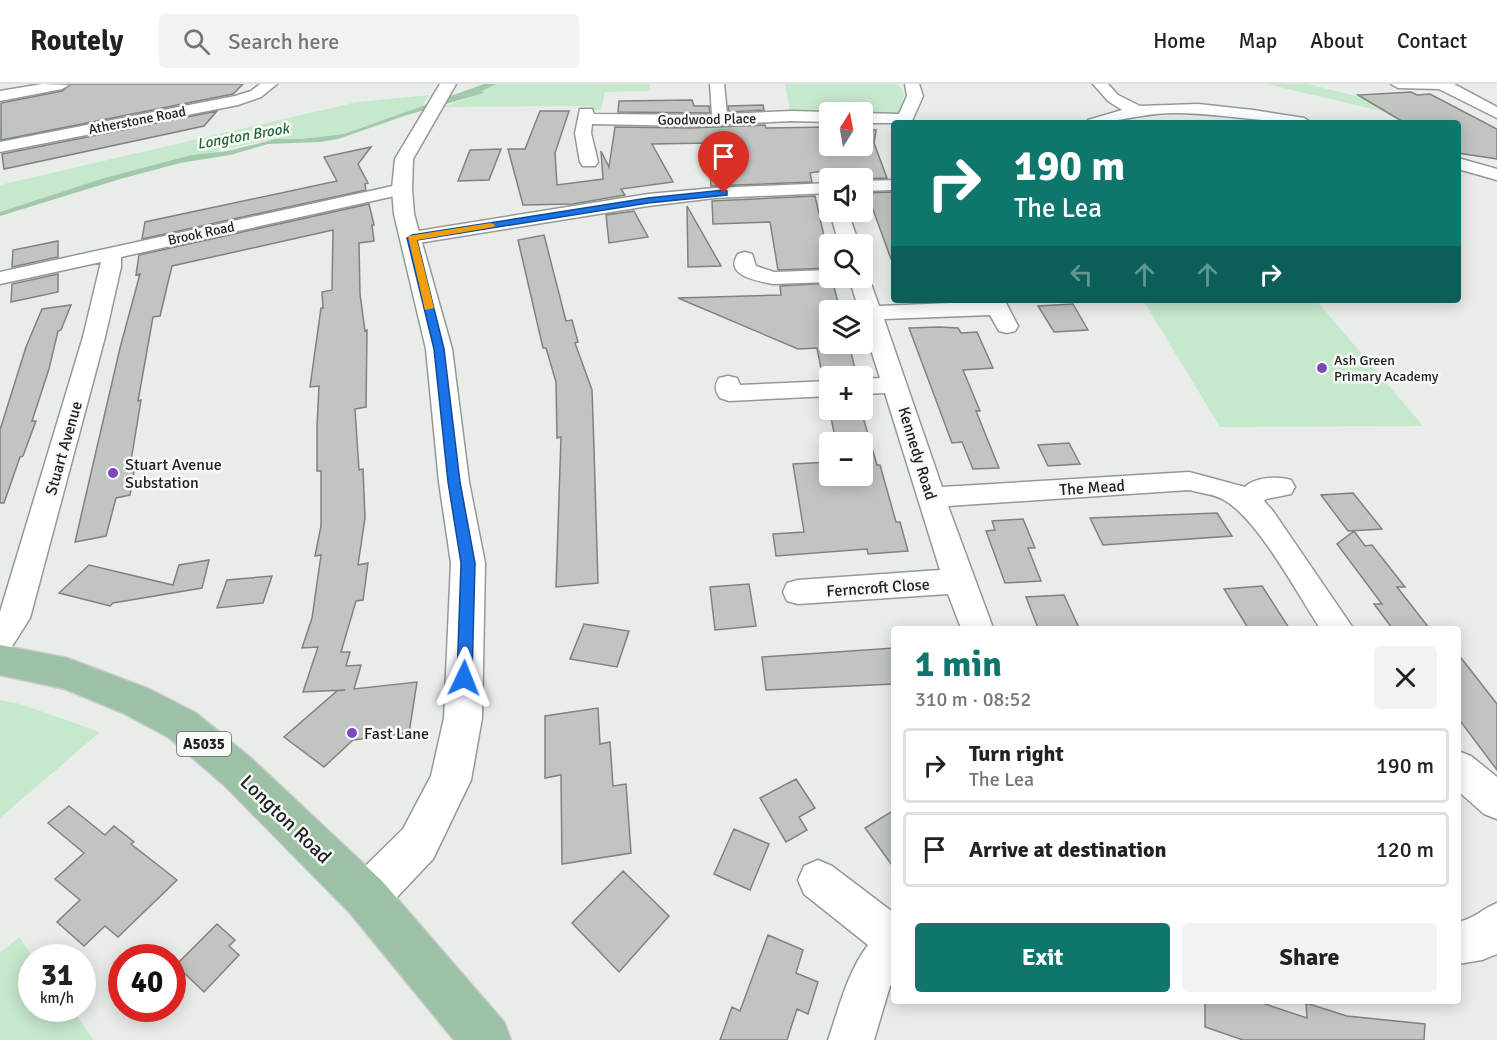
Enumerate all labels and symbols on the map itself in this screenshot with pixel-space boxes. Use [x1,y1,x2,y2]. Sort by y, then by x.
north arrow [819,102,873,156]
street label: Atherstone Road [87,103,187,138]
street label: Goodwood Place [658,110,756,129]
water label: Longton Brook [196,119,292,153]
pin [698,131,749,193]
street label: Brook Road [166,218,236,249]
place label: Ash Green Primary Academy [1334,352,1439,385]
marker: Ash Green Primary Academy [1315,361,1329,375]
street label: Stuart Avenue [41,399,87,498]
street label: Kennedy Road [893,404,941,502]
place label: Stuart Avenue Substation [125,455,222,493]
marker: Stuart Avenue Substation [106,466,120,480]
street label: The Mead [1059,476,1125,500]
street label: Ferncroft Close [826,574,930,602]
position arrow [432,646,496,710]
place label: Fast Lane [364,724,429,744]
marker: Fast Lane [345,726,359,740]
road number: A5035 [177,732,231,756]
street label: Longton Road [235,770,336,869]
speed limit sign: 40 [108,944,186,1022]

